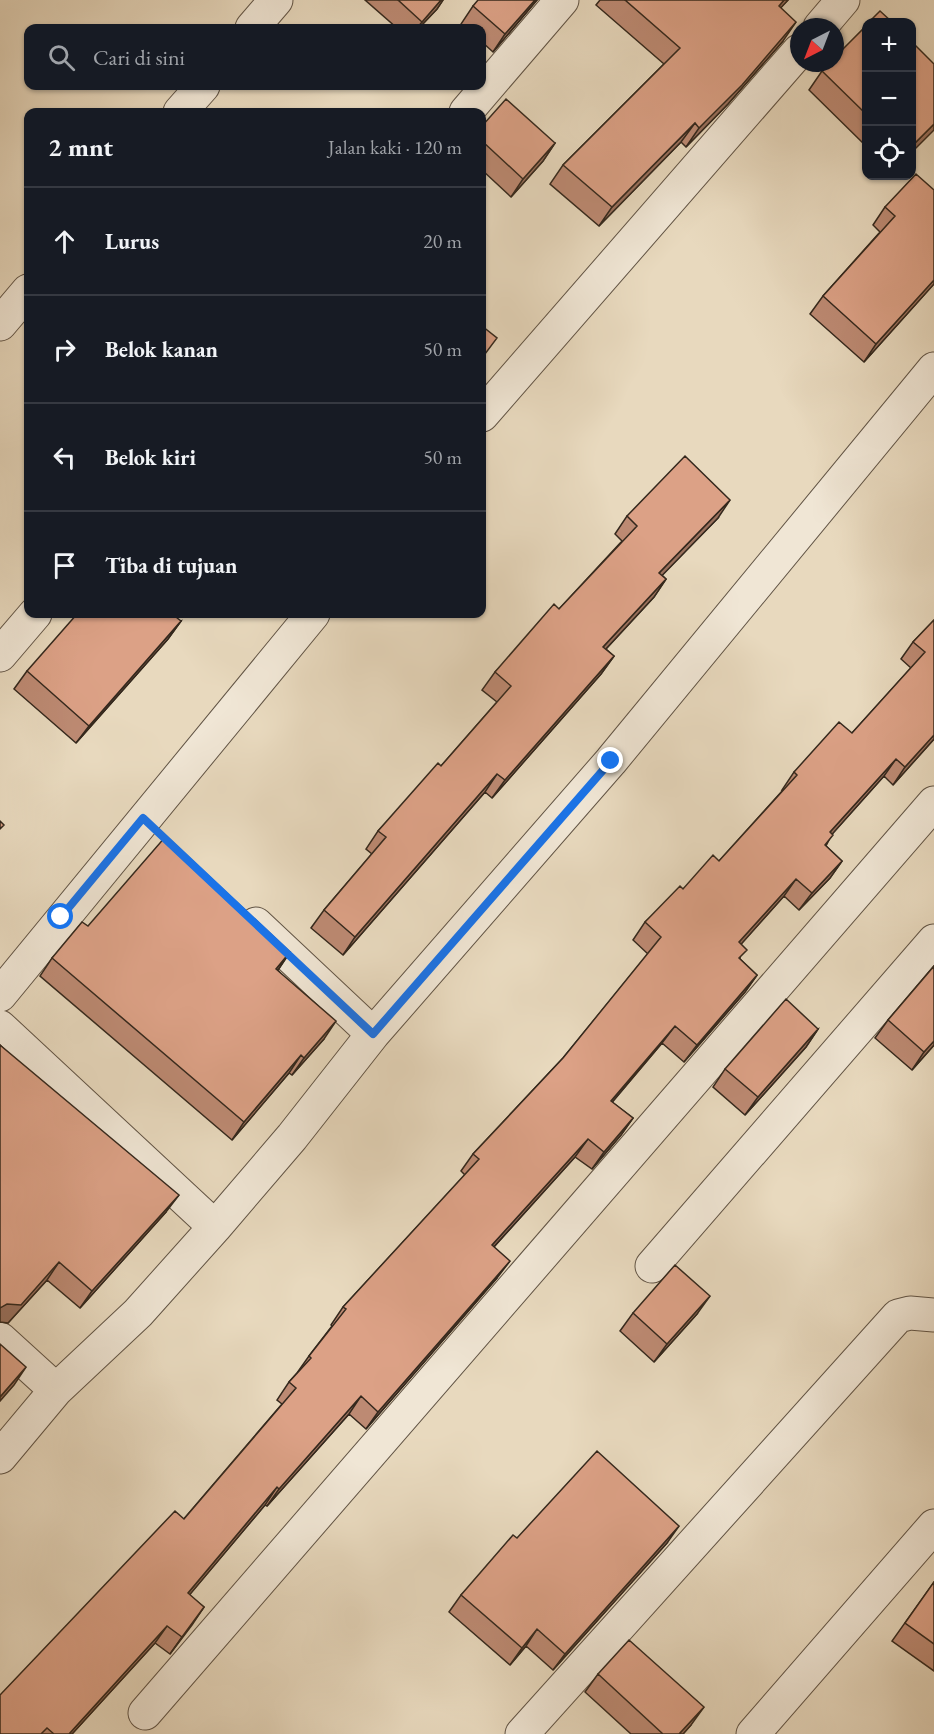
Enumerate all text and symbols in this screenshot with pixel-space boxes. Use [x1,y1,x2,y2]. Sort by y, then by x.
north arrow [790,18,844,72]
map controls [862,18,916,180]
button: + [862,18,916,72]
search box [24,24,486,90]
icon: search [45,41,78,74]
text: Cari di sini [93,43,185,72]
button: − [862,72,916,126]
button: locate [862,126,916,180]
text: 2 mnt [48,130,113,164]
text: Jalan kaki · 120 m [328,134,462,160]
icon: ahead [48,225,81,258]
text: Lurus [105,227,159,256]
text: 20 m [423,228,462,254]
icon: right [48,333,81,366]
text: Belok kanan [105,335,218,364]
text: 50 m [423,336,462,362]
icon: left [48,441,81,474]
text: Belok kiri [105,443,196,472]
text: 50 m [423,444,462,470]
icon: arrive [48,549,81,582]
text: Tiba di tujuan [105,551,237,580]
route end [597,747,623,773]
route start [47,903,73,929]

